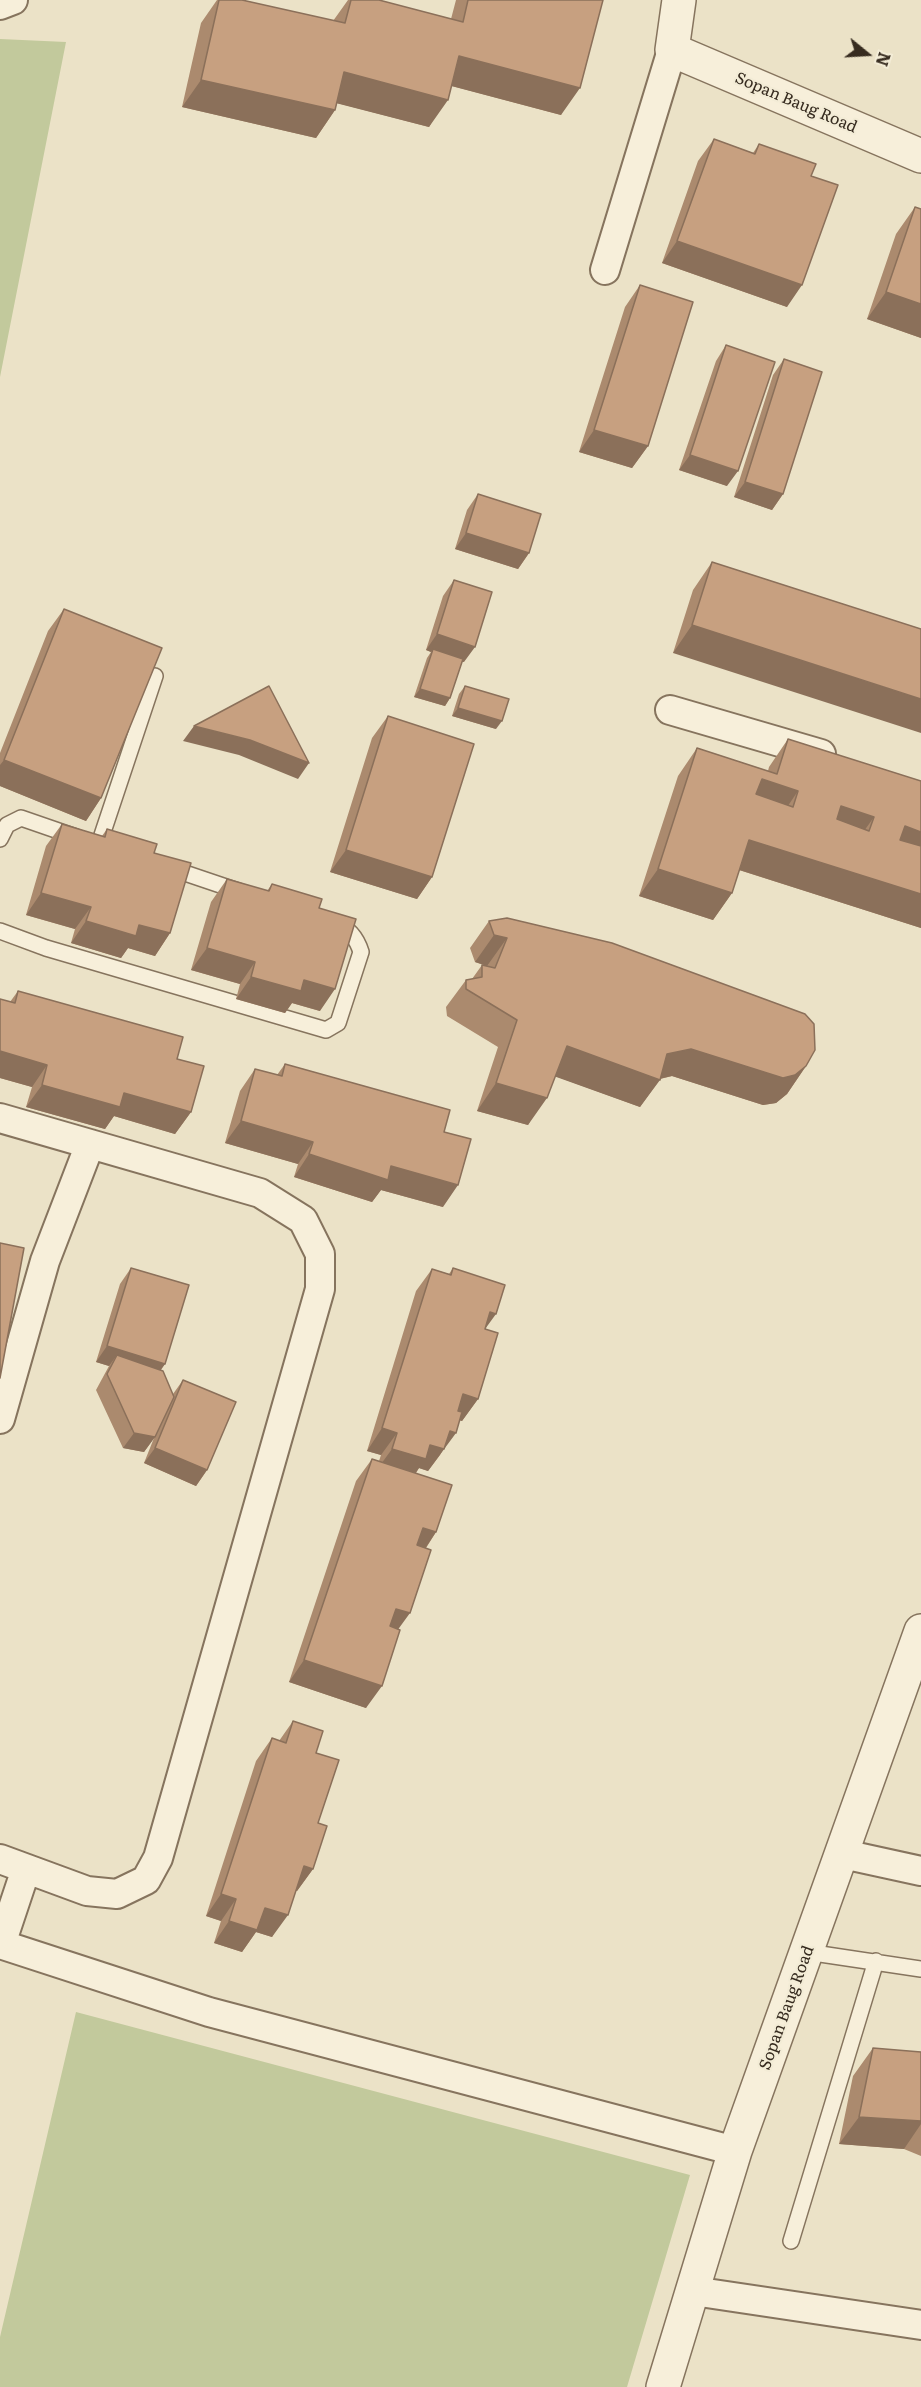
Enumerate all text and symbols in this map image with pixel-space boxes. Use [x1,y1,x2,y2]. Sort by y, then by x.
north arrow [837,24,897,84]
text: N [871,49,898,70]
street label: Sopan Baug Road [732,69,860,137]
street label: Sopan Baug Road [756,1943,818,2073]

